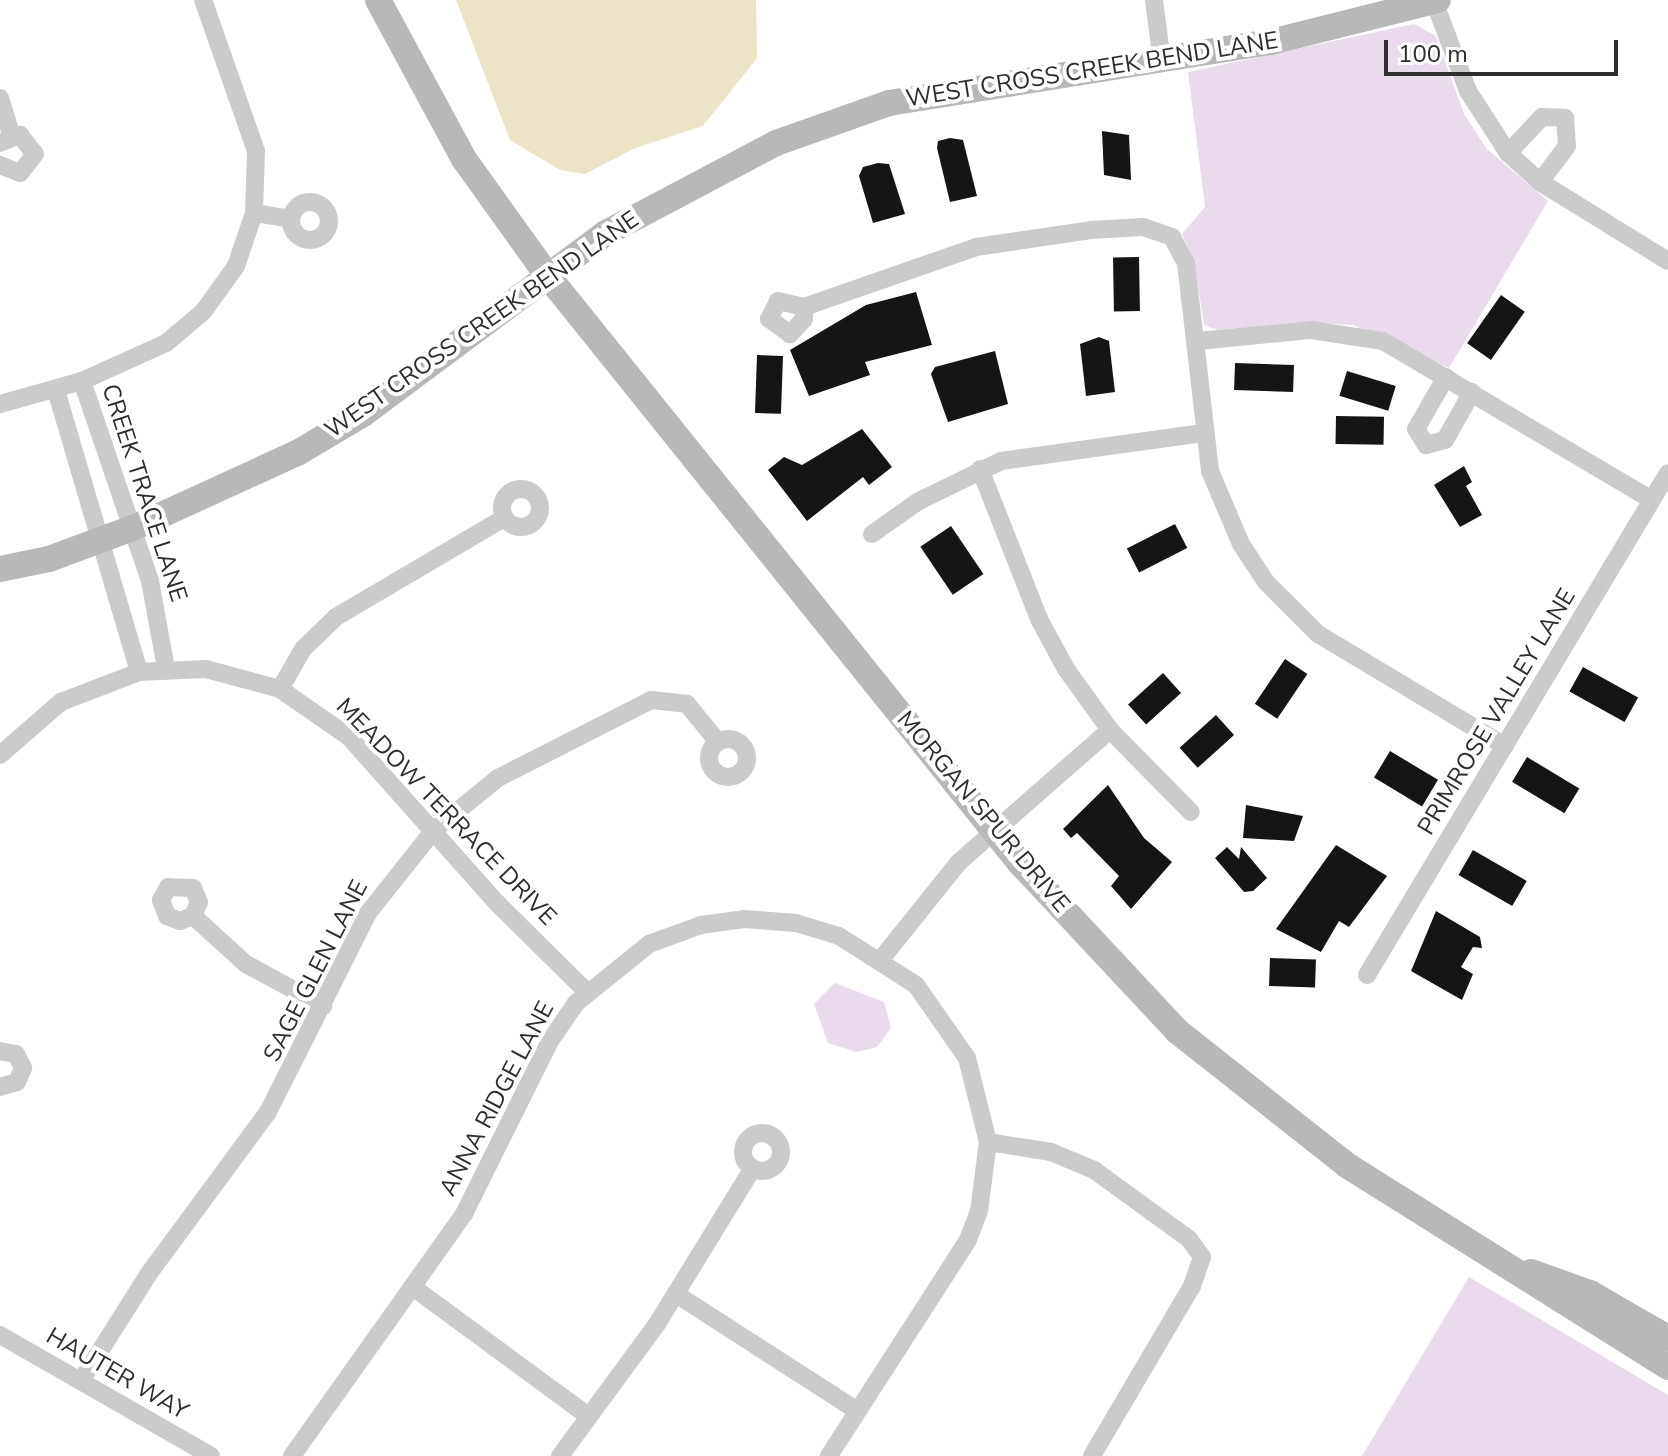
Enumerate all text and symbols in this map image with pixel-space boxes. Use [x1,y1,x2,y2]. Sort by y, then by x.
scale bar [1388,24,1622,74]
street label: WEST CROSS CREEK BEND LANE [904,26,1280,114]
text: 100 m [1398,38,1468,70]
street label: WEST CROSS CREEK BEND LANE [320,205,644,445]
street label: CREEK TRACE LANE [95,381,193,605]
street label: PRIMROSE VALLEY LANE [1412,584,1582,840]
street label: MEADOW TERRACE DRIVE [330,693,562,931]
street label: MORGAN SPUR DRIVE [890,705,1076,919]
street label: SAGE GLEN LANE [258,876,374,1066]
street label: ANNA RIDGE LANE [434,997,560,1201]
street label: HAUTER WAY [41,1322,193,1426]

